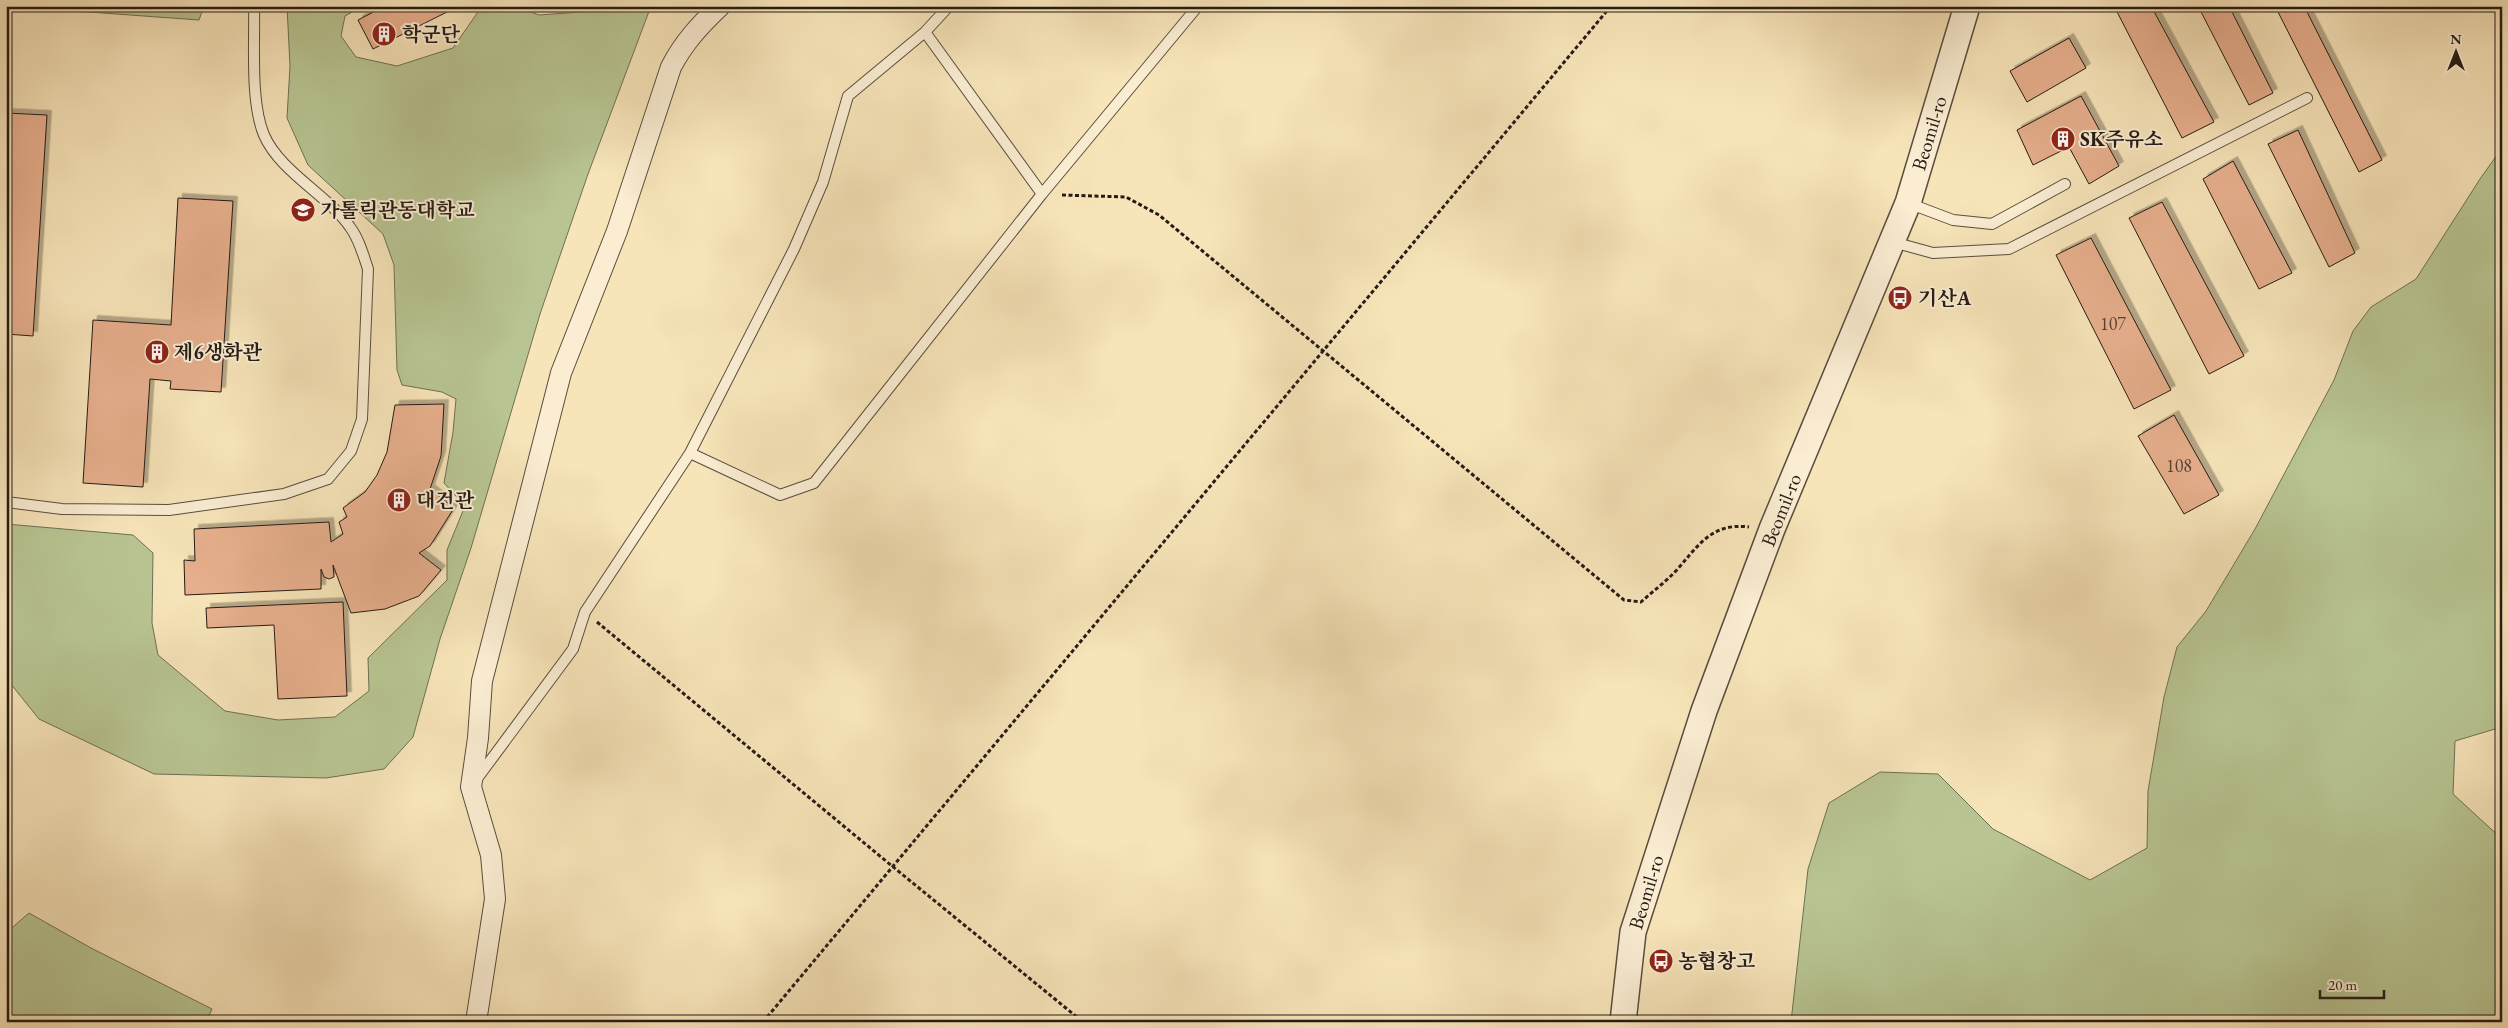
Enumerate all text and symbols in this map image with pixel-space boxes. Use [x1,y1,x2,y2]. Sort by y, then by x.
building icon: 학군단 [371,21,397,47]
place label: 학군단 [402,21,461,47]
north arrow [2430,28,2480,78]
text: N [2450,30,2462,48]
street label: Beomil-ro [1905,92,1953,173]
building icon: SK주유소 [2050,126,2076,152]
place label: SK주유소 [2080,126,2163,152]
school or university icon: 가톨릭관동대학교 [290,197,316,223]
place label: 가톨릭관동대학교 [320,197,475,223]
bus stop icon: 기산A [1887,285,1913,311]
place label: 기산A [1918,285,1972,311]
house number: 107 [2100,312,2126,335]
building icon: 제6생화관 [144,339,170,365]
place label: 제6생화관 [174,339,263,365]
house number: 108 [2166,454,2192,477]
street label: Beomil-ro [1755,470,1807,550]
building icon: 대건관 [386,487,412,513]
place label: 대건관 [416,487,475,513]
street label: Beomil-ro [1622,851,1670,932]
bus stop icon: 농협창고 [1648,948,1674,974]
place label: 농협창고 [1678,948,1755,974]
scale bar [2320,968,2384,1000]
text: 20 m [2328,975,2357,994]

